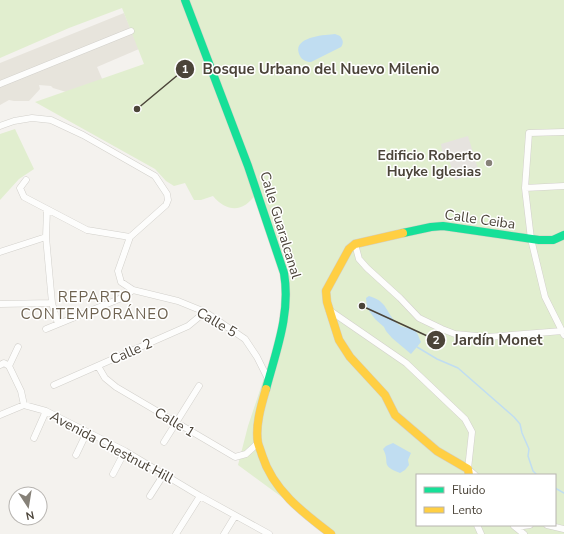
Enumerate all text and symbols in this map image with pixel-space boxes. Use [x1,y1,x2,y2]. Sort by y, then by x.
callout: Bosque Urbano del Nuevo Milenio [175,55,448,82]
text: Bosque Urbano del Nuevo Milenio [202,59,440,79]
text: 1 [181,61,189,77]
place label: Edificio Roberto Huyke Iglesias [377,146,481,181]
marker: Edificio Roberto Huyke Iglesias [484,158,494,168]
street label: Calle Guaralcanal [255,169,306,282]
street label: Calle Ceiba [443,205,516,234]
district label: REPARTO CONTEMPORÁNEO [21,287,169,324]
street label: Calle 5 [193,303,241,342]
callout: Jardín Monet [426,326,551,353]
text: Jardín Monet [452,330,543,350]
text: 2 [432,332,440,348]
street label: Calle 2 [107,334,155,369]
street label: Calle 1 [151,403,199,442]
street label: Avenida Chestnut Hill [47,407,178,489]
legend [416,474,556,526]
text: Fluido [452,482,486,498]
north arrow [8,486,48,526]
text: Lento [452,502,483,518]
text: N [24,507,36,523]

